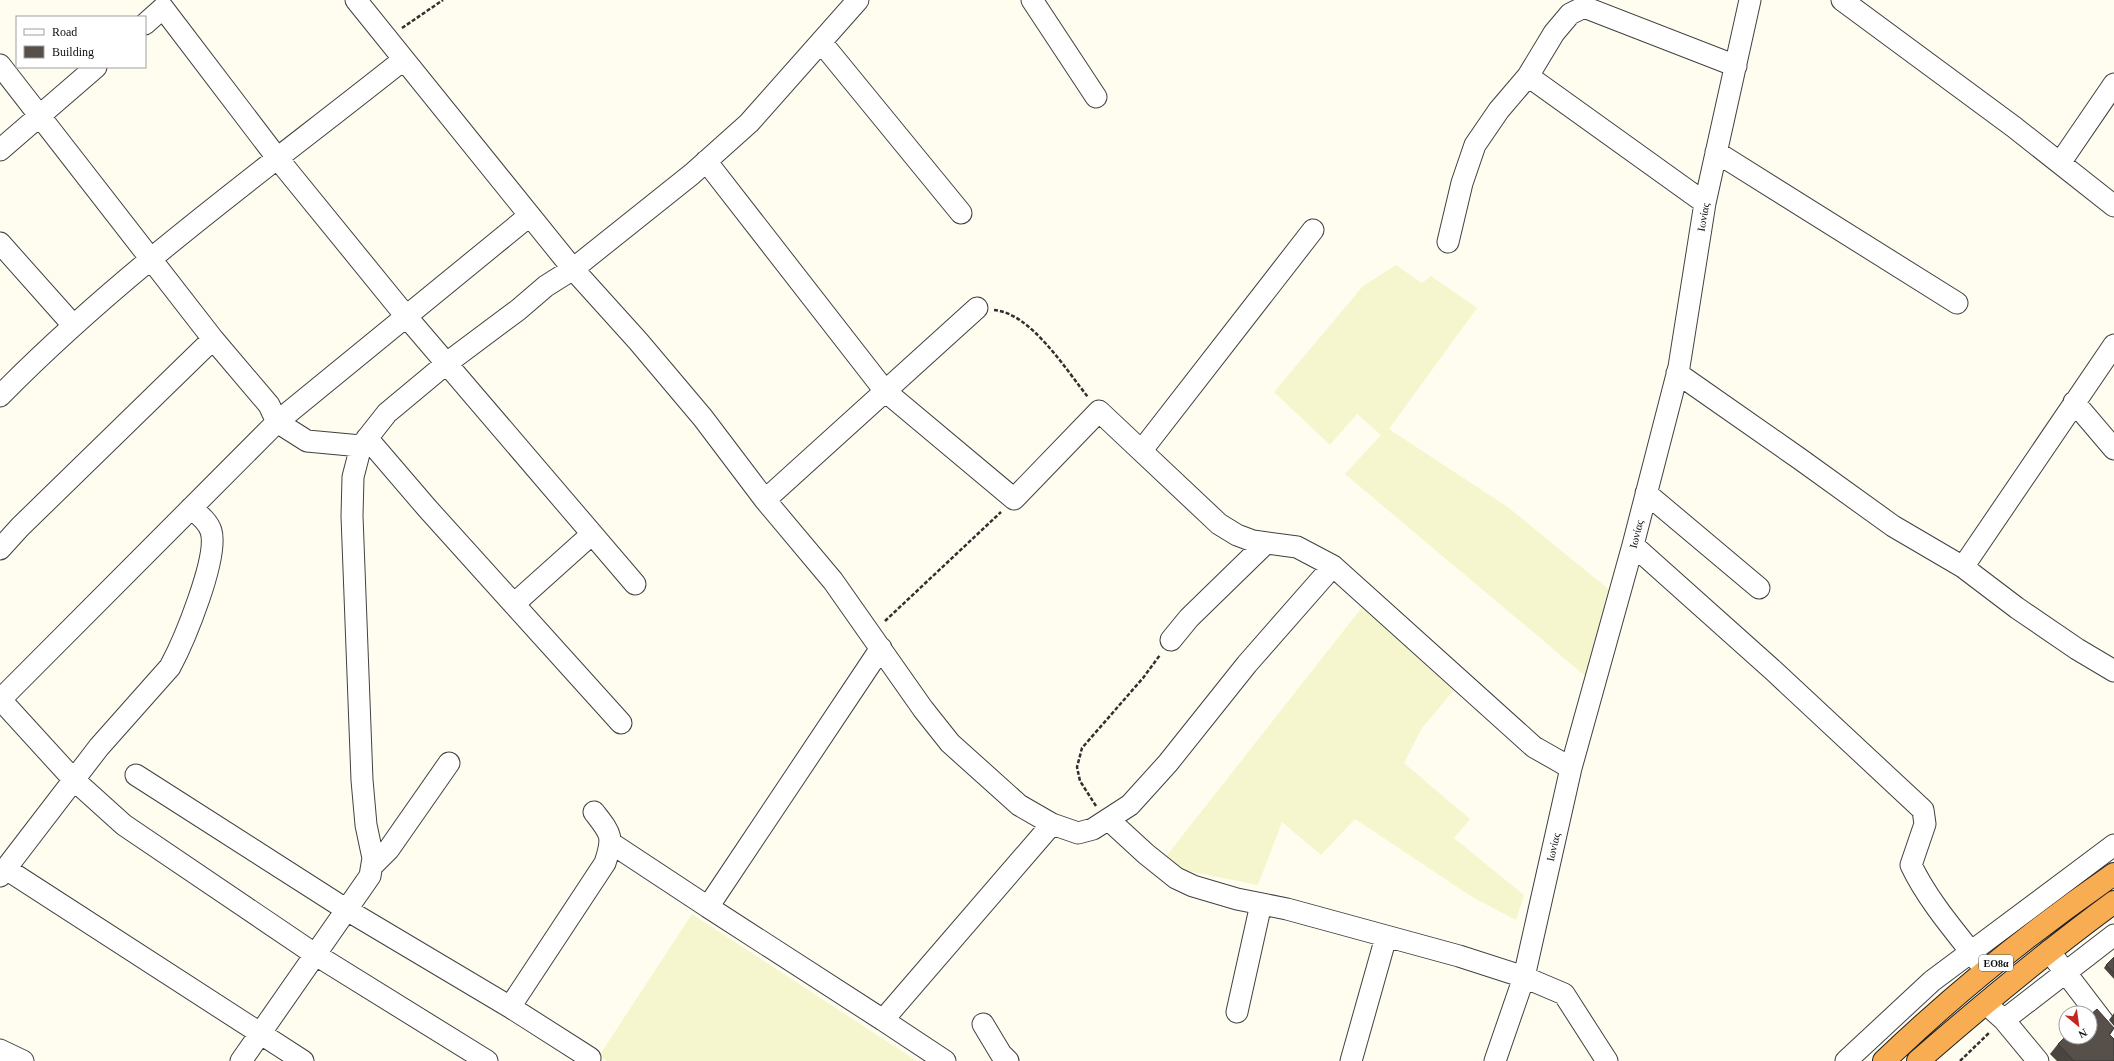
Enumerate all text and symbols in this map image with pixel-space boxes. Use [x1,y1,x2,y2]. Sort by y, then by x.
legend [16,16,146,68]
text: Road [52,25,77,39]
text: Building [52,45,94,59]
street label: Ιωνίας [1695,201,1712,232]
street label: Ιωνίας [1627,518,1645,550]
street label: Ιωνίας [1544,831,1562,862]
road number: ΕΟ8α [1979,955,2013,971]
north arrow [2058,1005,2098,1045]
text: N [2076,1027,2089,1041]

